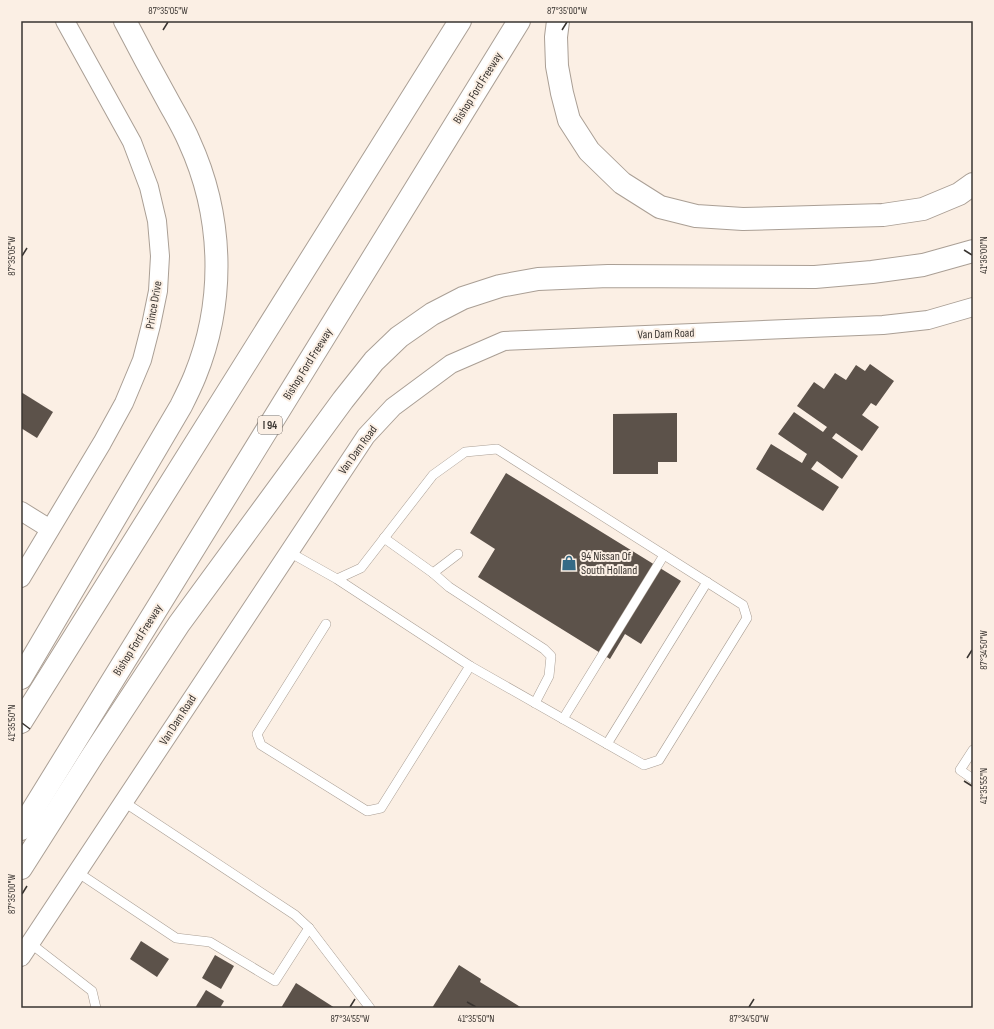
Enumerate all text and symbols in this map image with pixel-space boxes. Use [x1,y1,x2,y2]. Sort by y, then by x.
text: 87°35'05"W [148,5,188,17]
text: 87°35'00"W [547,5,587,17]
street label: Bishop Ford Freeway [450,49,506,127]
text: 87°35'05"W [6,236,18,276]
text: 41°36'00"N [978,236,990,274]
street label: Prince Drive [142,280,166,330]
street label: Bishop Ford Freeway [280,325,336,403]
street label: Van Dam Road [637,326,695,342]
road number: I 94 [258,416,282,434]
street label: Van Dam Road [335,423,381,477]
place label: 94 Nissan Of South Holland [581,549,637,578]
shop icon: 94 Nissan Of South Holland [560,554,578,572]
street label: Bishop Ford Freeway [110,601,166,679]
text: 87°34'50"W [978,630,990,670]
street label: Van Dam Road [156,692,200,748]
text: 41°35'50"N [6,705,18,741]
text: 41°35'55"N [978,768,990,804]
text: 87°35'00"W [6,874,18,914]
text: 87°34'55"W [330,1013,370,1025]
text: 41°35'50"N [458,1013,494,1025]
text: 87°34'50"W [729,1013,769,1025]

